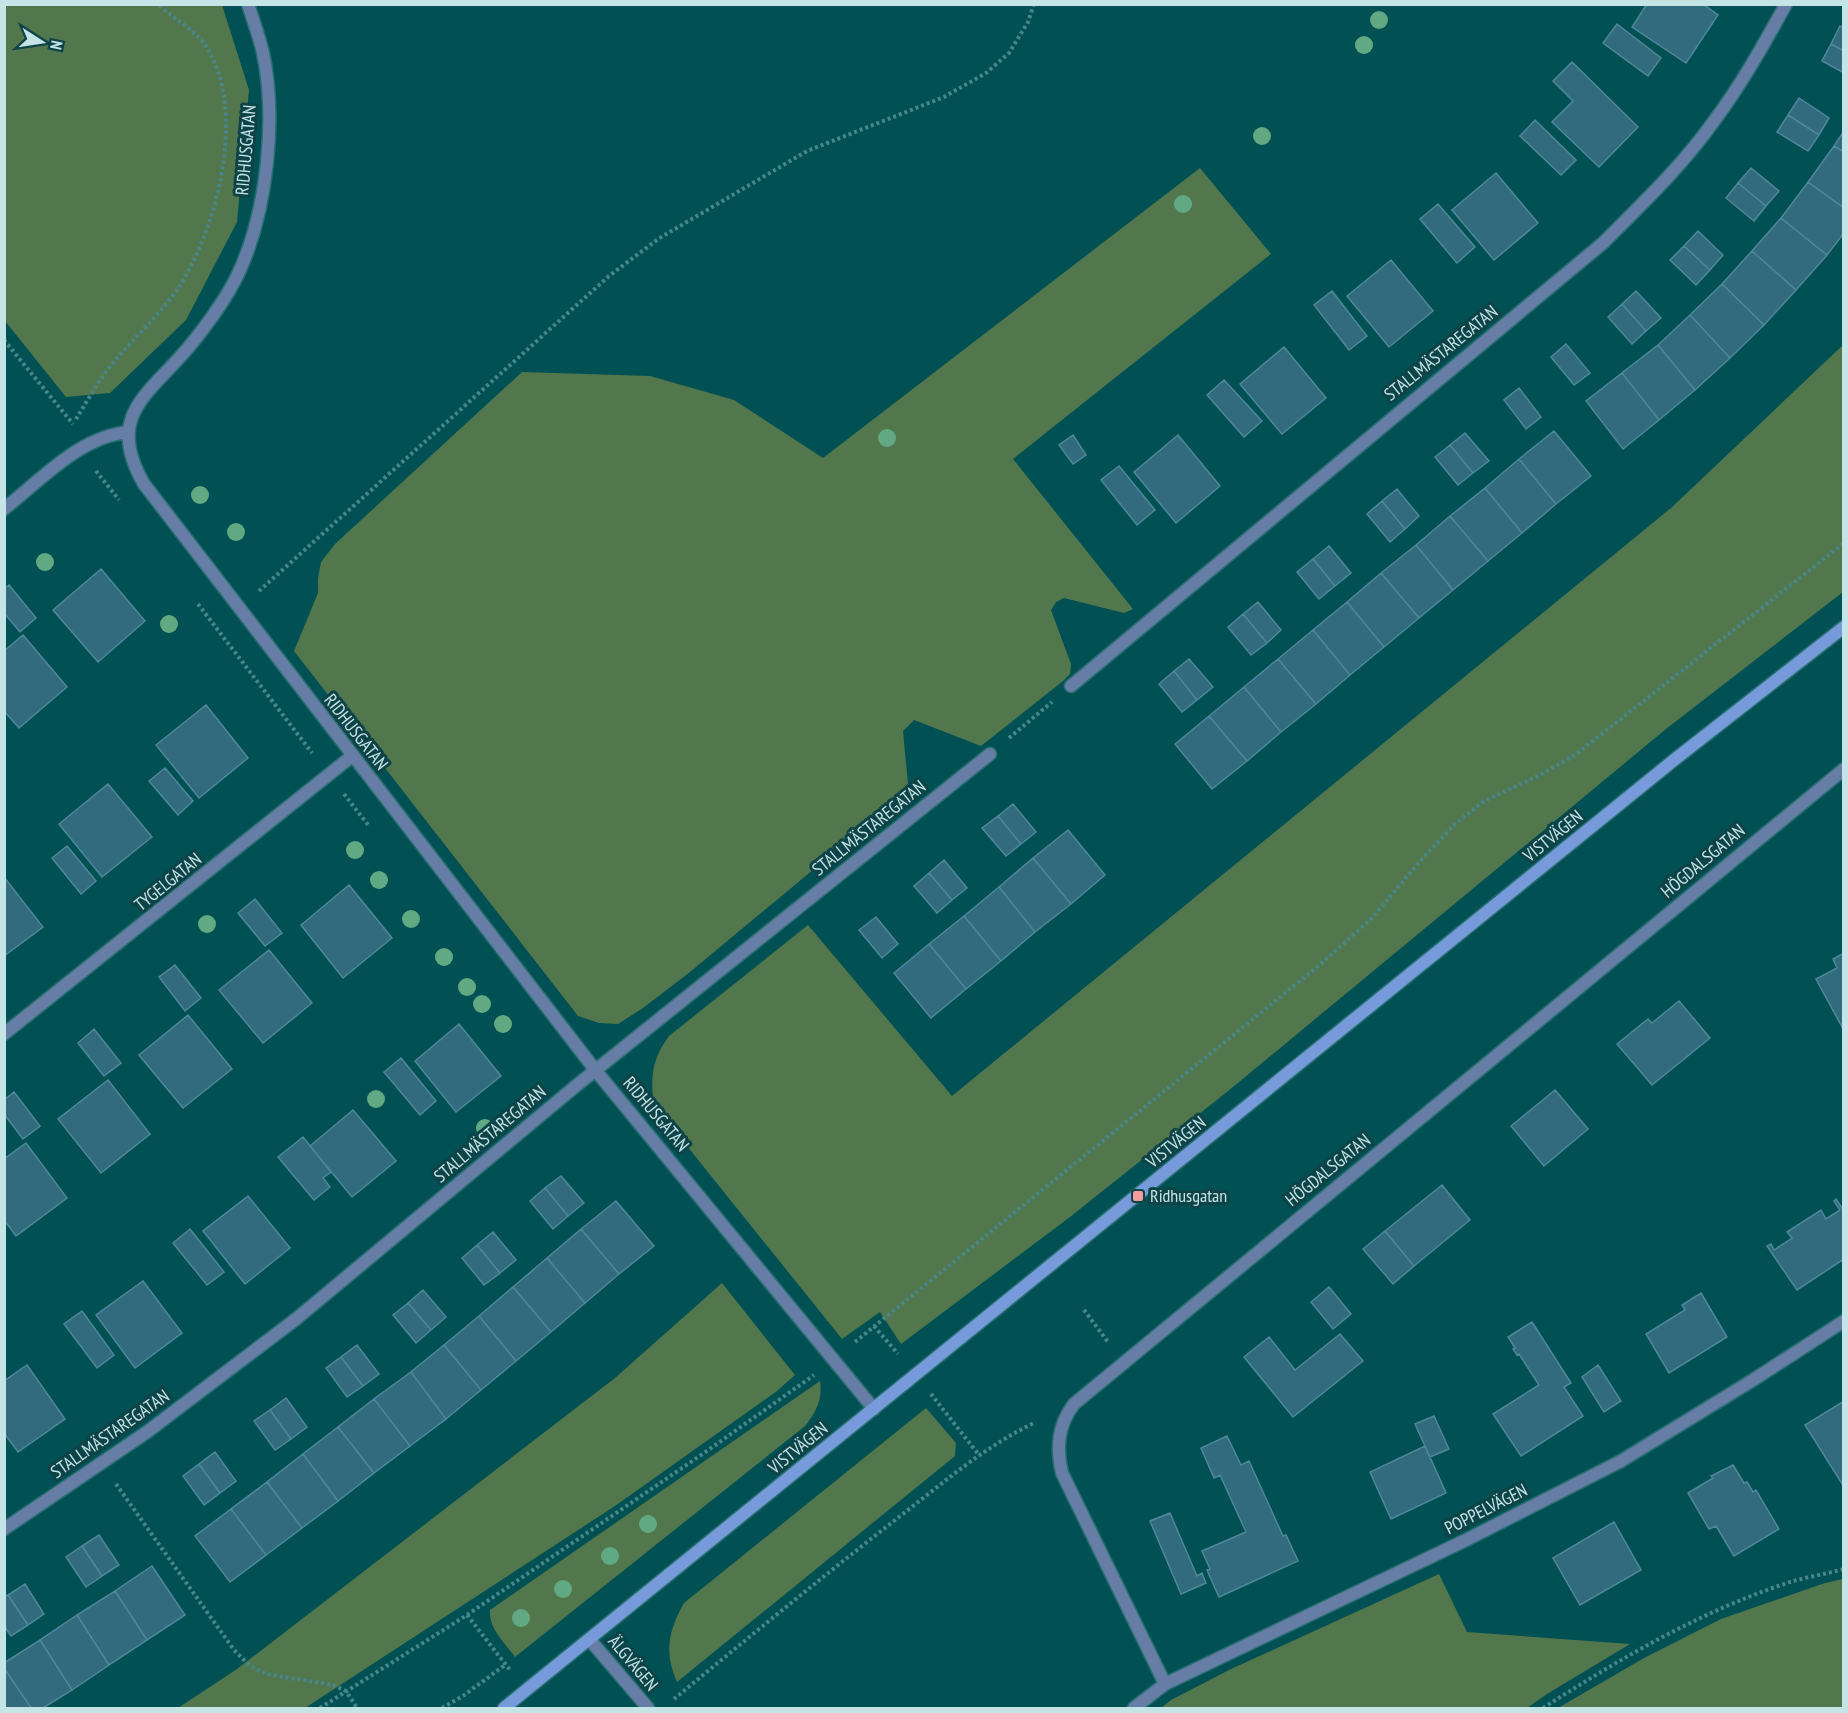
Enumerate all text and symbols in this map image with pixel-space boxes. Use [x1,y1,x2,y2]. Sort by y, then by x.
north arrow [12,12,72,72]
text: N [46,39,67,51]
street label: RIDHUSGATAN [230,104,261,196]
street label: STALLMÄSTAREGATAN [1379,300,1502,405]
street label: RIDHUSGATAN [319,689,393,774]
street label: STALLMÄSTAREGATAN [807,775,930,880]
street label: VISTVÄGEN [1517,805,1587,867]
street label: HÖGDALSGATAN [1656,819,1749,902]
street label: TYGELGATAN [129,848,206,916]
street label: RIDHUSGATAN [618,1072,694,1156]
street label: STALLMÄSTAREGATAN [429,1080,550,1187]
street label: VISTVÄGEN [1140,1111,1210,1173]
street label: HÖGDALSGATAN [1281,1128,1375,1211]
place label: Ridhusgatan [1150,1184,1227,1207]
marker: Ridhusgatan [1131,1189,1145,1203]
street label: STALLMÄSTAREGATAN [46,1384,173,1483]
street label: VISTVÄGEN [762,1417,832,1479]
street label: POPPELVÄGEN [1441,1478,1531,1539]
street label: ÄLGVÄGEN [603,1630,663,1695]

